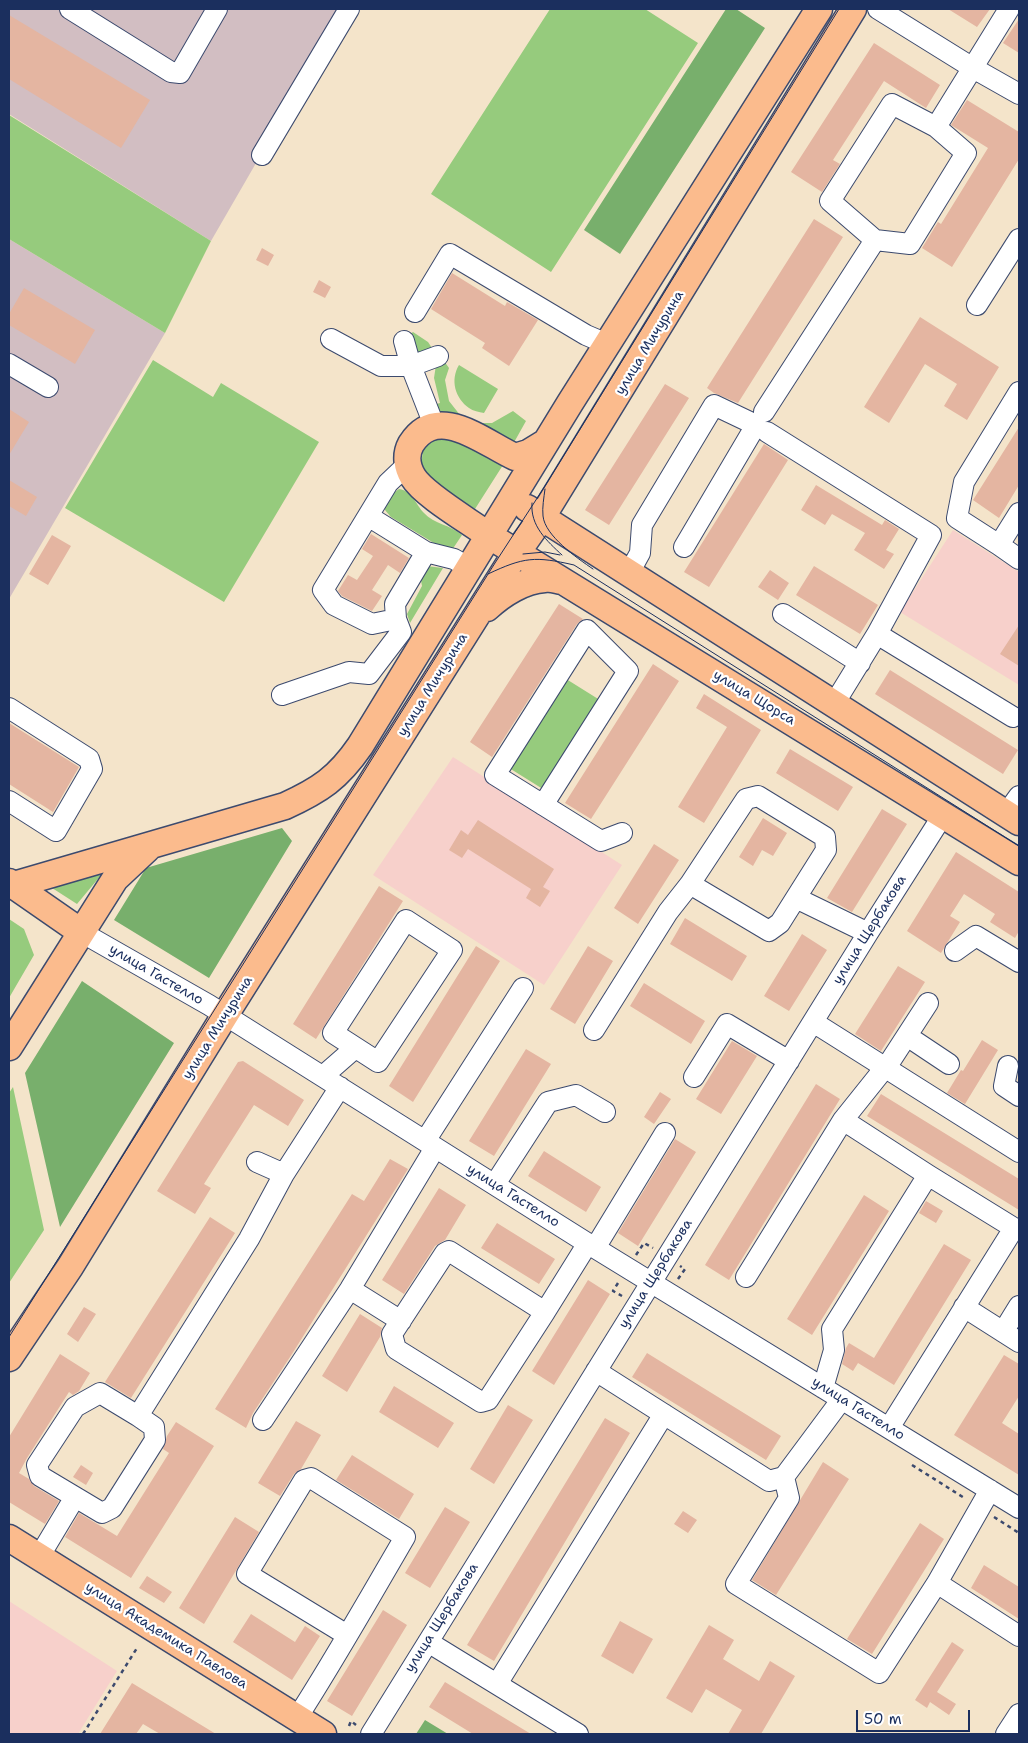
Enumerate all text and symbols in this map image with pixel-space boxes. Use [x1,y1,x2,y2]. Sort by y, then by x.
street label: улица Мичурина [612,288,688,398]
street label: улица Мичурина [394,630,472,740]
street label: улица Щорса [710,667,798,729]
street label: улица Щербакова [830,872,910,988]
street label: улица Гастелло [106,941,206,1009]
street label: улица Мичурина [179,973,257,1083]
street label: улица Гастелло [463,1161,563,1231]
street label: улица Щербакова [616,1216,696,1332]
street label: улица Гастелло [808,1374,908,1444]
street label: улица Щербакова [402,1560,482,1676]
street label: улица Академика Павлова [82,1579,250,1693]
scale bar [858,1700,972,1732]
text: 50 m [864,1709,902,1729]

